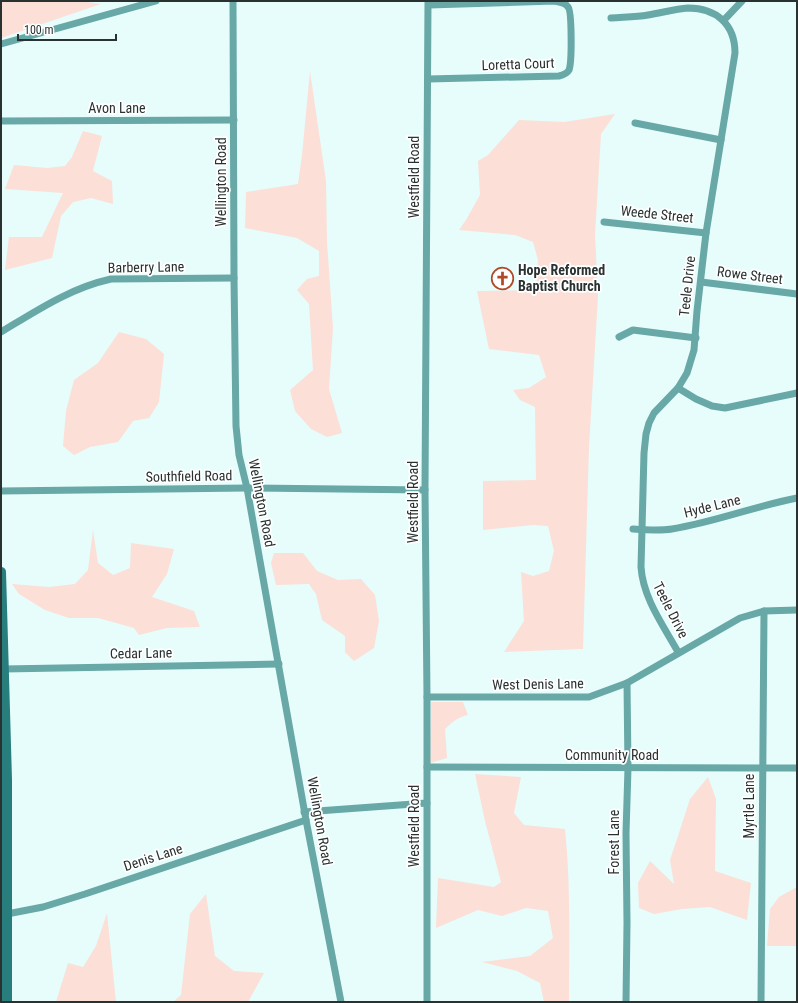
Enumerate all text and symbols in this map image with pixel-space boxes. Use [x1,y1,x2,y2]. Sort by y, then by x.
scale bar [18,16,116,42]
text: 100 m [24,23,54,37]
street label: Loretta Court [481,55,555,73]
street label: Avon Lane [88,100,146,116]
street label: Westfield Road [406,136,422,218]
street label: Wellington Road [213,137,229,227]
street label: Weede Street [620,202,694,226]
street label: Teele Drive [676,255,698,317]
street label: Barberry Lane [108,258,185,276]
place label: Hope Reformed Baptist Church [518,262,605,294]
street label: Rowe Street [716,263,784,287]
church icon: Hope Reformed Baptist Church [489,265,515,291]
street label: Wellington Road [246,458,278,548]
street label: Westfield Road [405,461,421,543]
street label: Southfield Road [145,467,233,485]
street label: Hyde Lane [682,491,742,521]
street label: Teele Drive [650,579,692,641]
street label: Cedar Lane [110,644,173,662]
street label: West Denis Lane [492,675,584,693]
street label: Community Road [565,747,659,763]
street label: Myrtle Lane [741,773,757,838]
street label: Wellington Road [304,776,336,866]
street label: Westfield Road [406,785,422,867]
street label: Forest Lane [606,809,622,874]
street label: Denis Lane [122,840,185,874]

